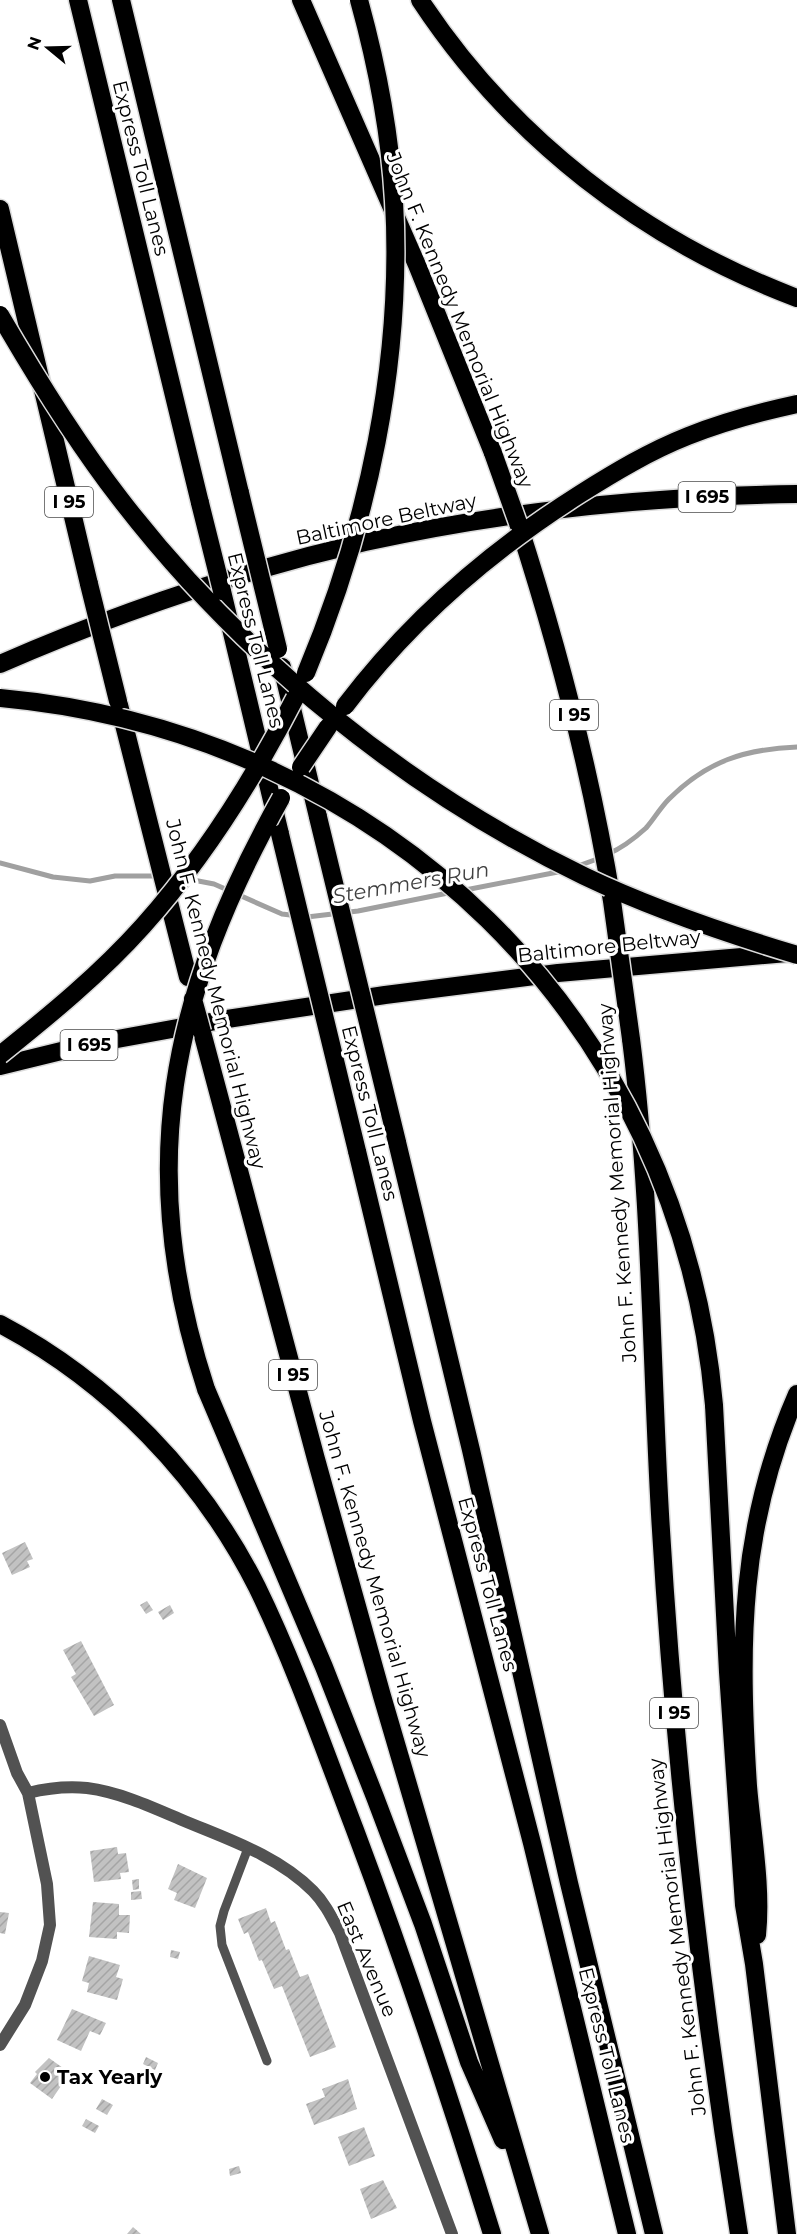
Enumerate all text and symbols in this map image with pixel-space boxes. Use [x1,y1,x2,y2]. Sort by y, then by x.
north arrow [18,18,78,78]
text: N [23,34,45,52]
street label: Express Toll Lanes [108,78,174,258]
street label: John F. Kennedy Memorial Highway [381,148,539,492]
road number: I 695 [678,482,736,512]
road number: I 95 [45,487,93,517]
street label: Baltimore Beltway [293,488,479,550]
street label: Express Toll Lanes [223,550,289,730]
road number: I 95 [550,700,598,730]
street label: John F. Kennedy Memorial Highway [161,815,271,1172]
water label: Stemmers Run [331,856,491,909]
street label: Baltimore Beltway [516,924,702,968]
street label: John F. Kennedy Memorial Highway [592,1002,642,1364]
street label: Express Toll Lanes [337,1023,403,1203]
road number: I 695 [60,1030,118,1060]
road number: I 95 [269,1360,317,1390]
street label: John F. Kennedy Memorial Highway [314,1407,436,1760]
street label: Express Toll Lanes [453,1494,523,1674]
road number: I 95 [650,1698,698,1728]
street label: John F. Kennedy Memorial Highway [643,1757,711,2118]
street label: East Avenue [332,1897,402,2021]
street label: Express Toll Lanes [574,1965,640,2145]
place label: Tax Yearly [57,2065,163,2089]
marker: Tax Yearly [38,2070,52,2084]

